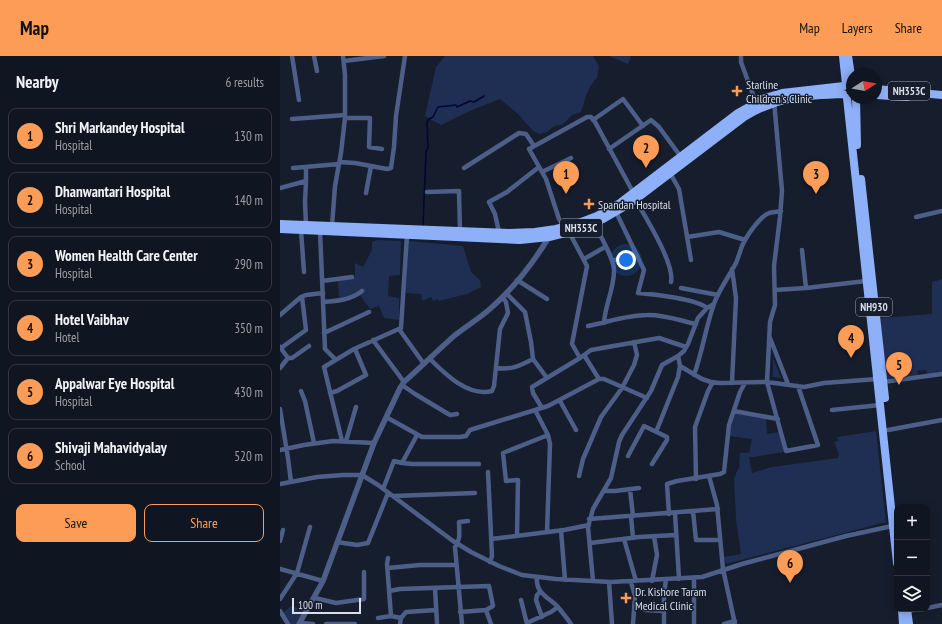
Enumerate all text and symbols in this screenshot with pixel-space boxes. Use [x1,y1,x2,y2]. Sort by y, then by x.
text: Map [20,16,49,40]
text: Map [799,19,820,37]
text: Layers [842,19,873,37]
text: Share [895,19,922,37]
north arrow [846,68,882,104]
text: Nearby [16,71,59,93]
text: 6 results [225,74,264,91]
place label: Starline Children's Clinic [746,77,813,106]
road number: NH353C [888,82,930,100]
marker: Starline Children's Clinic [731,85,743,97]
text: Shri Markandey Hospital [55,118,185,137]
text: 1 [27,128,33,145]
text: 130 m [234,128,263,145]
pin: 2 [633,135,659,168]
text: Hospital [55,137,92,154]
pin: 1 [553,161,579,194]
pin: 3 [803,161,829,194]
text: Dhanwantari Hospital [55,182,170,201]
text: 2 [27,192,33,209]
text: 140 m [234,192,263,209]
place label: Spandan Hospital [598,197,671,212]
marker: Spandan Hospital [583,198,595,210]
text: Hospital [55,201,92,218]
road number: NH353C [560,219,602,237]
text: Women Health Care Center [55,246,198,265]
your location [616,250,636,270]
text: 3 [27,256,33,273]
text: 290 m [234,256,263,273]
text: Hospital [55,265,92,282]
road number: NH930 [856,298,892,316]
text: Hotel Vaibhav [55,310,129,329]
text: 4 [27,320,33,337]
text: 350 m [234,320,263,337]
pin: 4 [838,325,864,358]
text: Hotel [55,329,79,346]
pin: 5 [886,352,912,385]
text: Appalwar Eye Hospital [55,374,174,393]
text: 5 [27,384,33,401]
text: 430 m [234,384,263,401]
text: Hospital [55,393,92,410]
text: Shivaji Mahavidyalay [55,438,167,457]
text: 6 [27,448,33,465]
text: 520 m [234,448,263,465]
text: School [55,457,85,474]
button: Save [16,504,136,542]
button: Share [144,504,264,542]
map controls [894,504,930,612]
button: + [894,504,930,540]
button: − [894,540,930,576]
pin: 6 [777,550,803,583]
button: layers [894,576,930,612]
place label: Dr. Kishore Taram Medical Clinic [635,584,707,613]
marker: Dr. Kishore Taram Medical Clinic [620,592,632,604]
scale bar [292,596,361,615]
text: 100 m [298,598,322,612]

